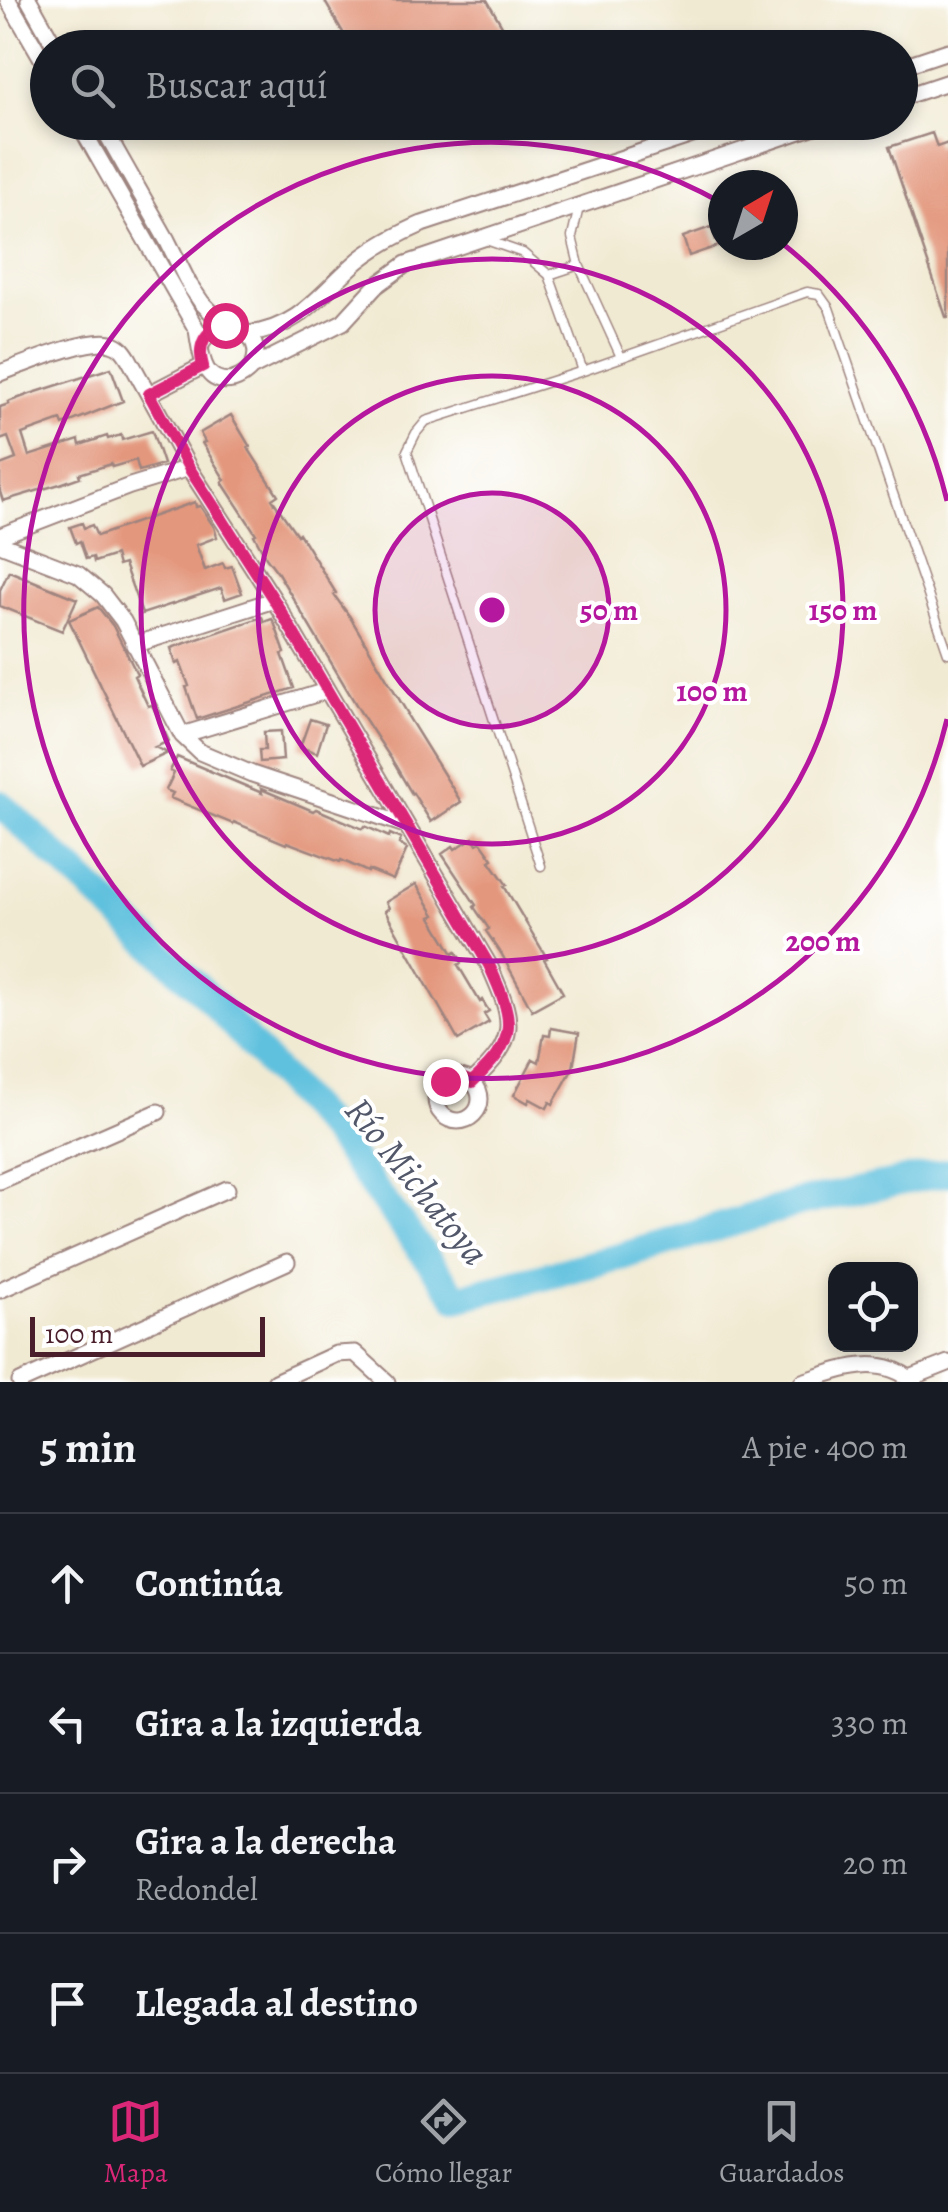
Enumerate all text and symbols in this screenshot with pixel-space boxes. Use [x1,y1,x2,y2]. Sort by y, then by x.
search box [30,30,918,140]
icon: search [65,58,120,113]
text: Buscar aquí [145,59,328,111]
north arrow [708,170,798,260]
route start [203,303,249,349]
text: 50 m [580,590,638,630]
text: 150 m [809,590,878,630]
centre of rings [474,592,510,628]
text: 100 m [676,671,748,711]
text: 200 m [785,921,861,961]
route end [423,1059,469,1105]
water label: Río Michatoya [333,1086,501,1276]
map controls [828,1262,918,1352]
button: locate [828,1262,918,1352]
scale bar [30,1312,265,1356]
text: 100 m [45,1315,113,1353]
text: 5 min [40,1419,136,1476]
text: A pie · 400 m [742,1425,908,1469]
icon: ahead [40,1556,95,1611]
text: Continúa [135,1557,283,1609]
text: 50 m [844,1561,908,1605]
icon: left [40,1696,95,1751]
text: Gira a la izquierda [135,1697,422,1749]
text: 330 m [831,1701,908,1745]
text: Gira a la derecha [135,1815,396,1867]
icon: right [40,1836,95,1891]
text: 20 m [843,1841,908,1885]
text: Redondel [135,1867,258,1911]
icon: arrive [40,1976,95,2031]
text: Llegada al destino [135,1977,418,2029]
tab: Mapa [104,2094,168,2192]
tab: Cómo llegar [375,2094,512,2192]
tab: Guardados [719,2094,844,2192]

